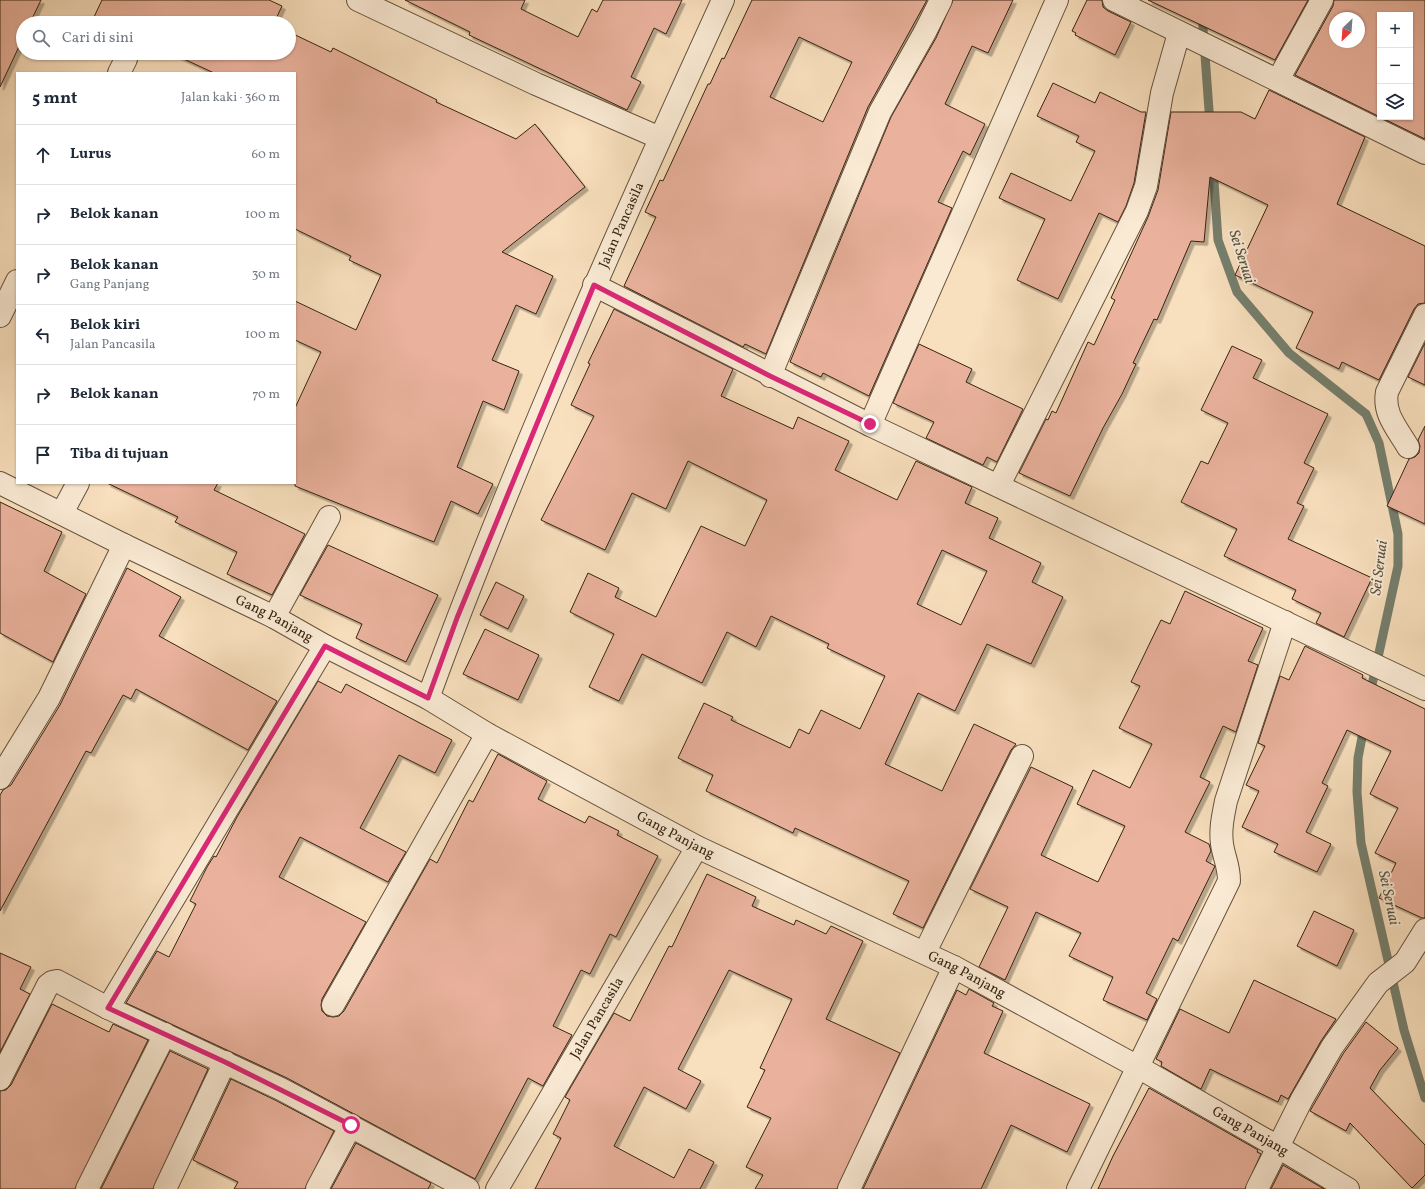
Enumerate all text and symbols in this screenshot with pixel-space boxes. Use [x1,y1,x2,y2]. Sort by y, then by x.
north arrow [1329,12,1365,48]
map controls [1377,12,1413,120]
button: + [1377,12,1413,48]
search box [16,16,296,60]
icon: search [30,27,52,49]
text: Cari di sini [62,28,133,49]
button: − [1377,48,1413,84]
button: layers [1377,84,1413,120]
text: 5 mnt [32,87,77,110]
text: Jalan kaki · 360 m [181,89,280,107]
icon: ahead [32,144,54,166]
text: Lurus [70,144,111,165]
text: 60 m [252,146,280,164]
street label: Jalan Pancasila [594,179,649,271]
icon: right [32,204,54,226]
text: Belok kanan [70,204,159,225]
text: 100 m [245,206,280,224]
water label: Sei Seruai [1222,228,1260,287]
text: Belok kanan [70,255,159,276]
icon: right [32,264,54,286]
text: 30 m [252,266,280,284]
text: Gang Panjang [70,276,149,294]
text: Belok kiri [70,315,140,336]
icon: left [32,324,54,346]
text: 100 m [245,326,280,344]
text: Jalan Pancasila [70,336,155,354]
icon: right [32,384,54,406]
text: Belok kanan [70,384,159,405]
text: 70 m [252,386,280,404]
route end [861,415,879,433]
icon: arrive [32,444,54,466]
text: Tiba di tujuan [70,444,169,465]
water label: Sei Seruai [1366,539,1394,597]
street label: Gang Panjang [232,590,317,647]
street label: Gang Panjang [633,807,717,863]
water label: Sei Seruai [1372,869,1404,927]
street label: Gang Panjang [925,947,1009,1003]
street label: Jalan Pancasila [566,974,628,1063]
street label: Gang Panjang [1208,1102,1292,1161]
route start [342,1116,360,1134]

